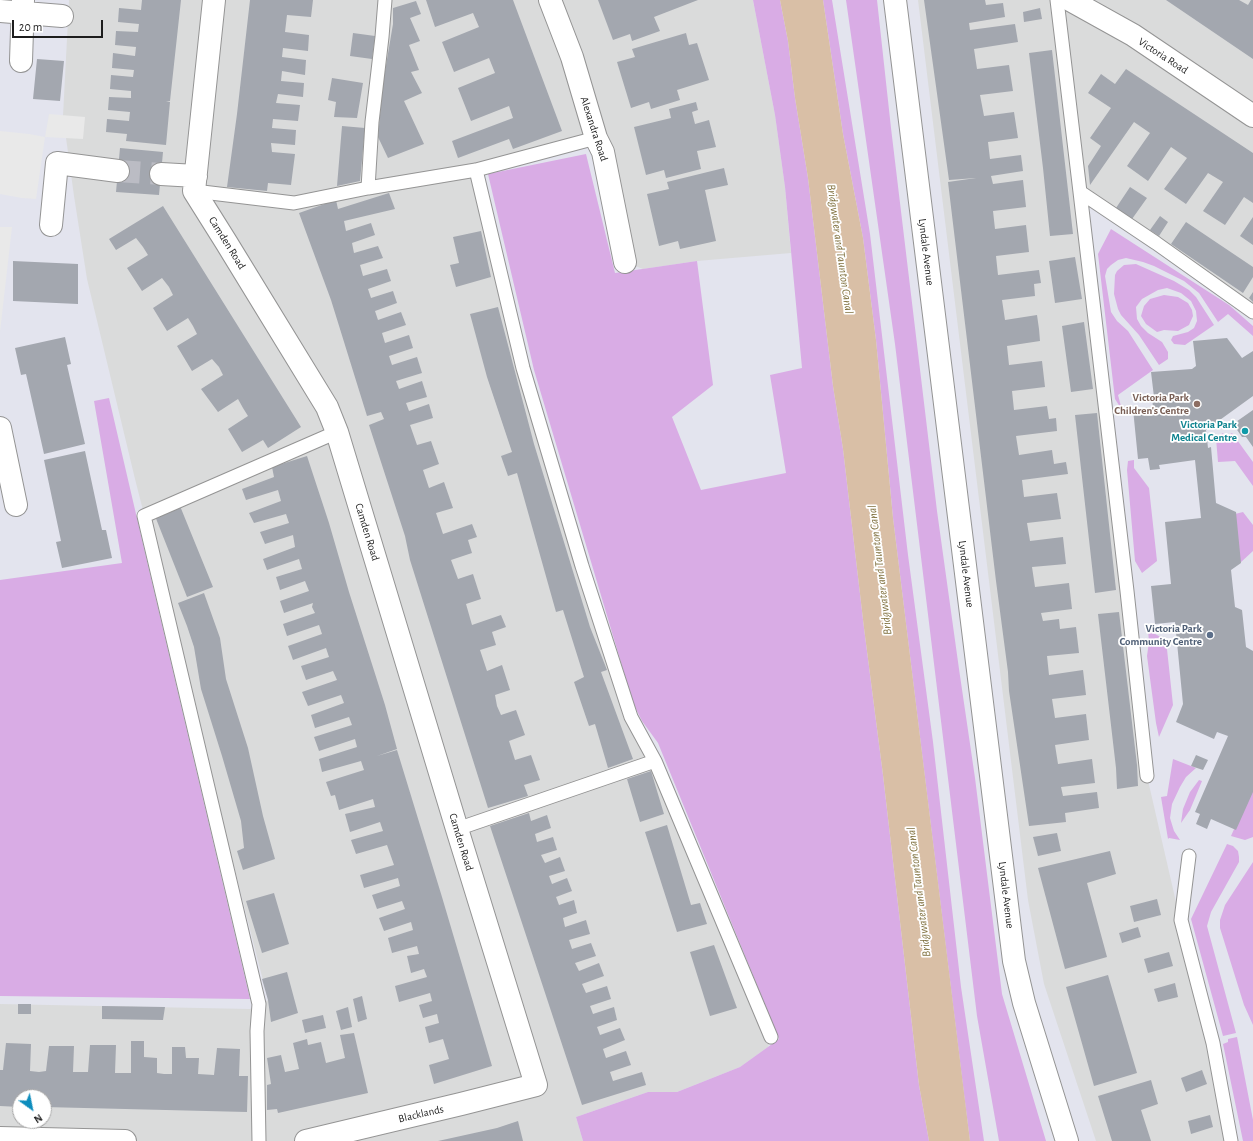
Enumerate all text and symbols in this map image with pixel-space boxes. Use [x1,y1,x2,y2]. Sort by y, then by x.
scale bar [14,12,105,38]
text: 20 m [19,21,42,33]
street label: Victoria Road [1136,35,1190,77]
street label: Alexandra Road [577,95,611,163]
water label: Bridgwater and Taunton Canal [824,183,856,315]
street label: Camden Road [206,214,248,272]
street label: Lyndale Avenue [915,218,937,286]
place label: Victoria Park Children's Centre [1114,391,1189,417]
marker: Victoria Park Children's Centre [1192,399,1202,409]
place label: Victoria Park Medical Centre [1171,418,1237,444]
marker: Victoria Park Medical Centre [1240,426,1250,436]
street label: Camden Road [352,502,382,562]
water label: Bridgwater and Taunton Canal [865,504,895,636]
street label: Lyndale Avenue [955,540,977,608]
place label: Victoria Park Community Centre [1120,622,1202,648]
marker: Victoria Park Community Centre [1205,630,1215,640]
street label: Camden Road [446,812,476,872]
water label: Bridgwater and Taunton Canal [904,826,934,958]
street label: Lyndale Avenue [995,861,1017,929]
north arrow [12,1089,52,1129]
street label: Blacklands [397,1102,445,1126]
text: N [32,1112,44,1125]

